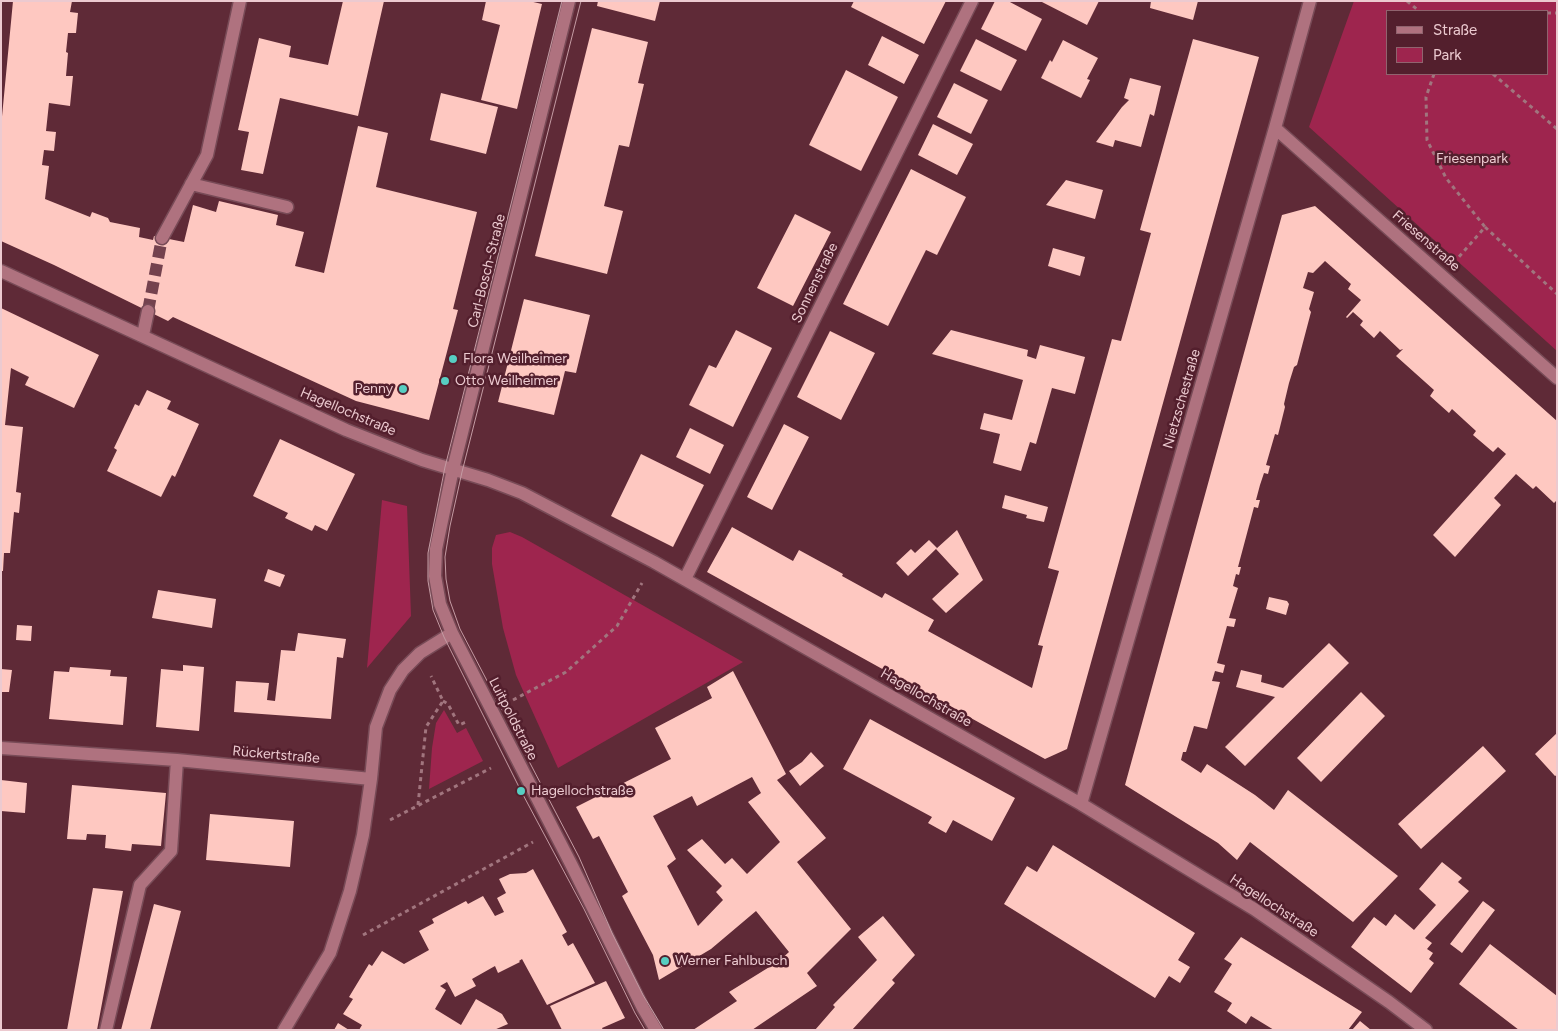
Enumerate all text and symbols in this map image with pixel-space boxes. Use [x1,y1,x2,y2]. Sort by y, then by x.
legend [1386,10,1548,75]
text: Straße [1433,21,1477,39]
text: Park [1433,46,1462,64]
park label: Friesenpark [1436,151,1508,167]
street label: Friesenstraße [1389,207,1463,275]
street label: Carl-Bosch-Straße [465,212,509,330]
street label: Sonnenstraße [788,240,842,326]
street label: Nietzschestraße [1160,347,1204,451]
place label: Flora Weilheimer [463,351,567,367]
marker: Flora Weilheimer [447,353,459,365]
place label: Otto Weilheimer [455,373,558,389]
marker: Otto Weilheimer [439,375,451,387]
place label: Penny [355,381,393,397]
marker: Penny [397,383,409,395]
street label: Hagellochstraße [298,384,398,440]
street label: Hagellochstraße [877,665,975,731]
street label: Luitpoldstraße [485,675,541,763]
street label: Rückertstraße [232,743,320,767]
place label: Hagellochstraße [531,783,633,799]
marker: Hagellochstraße [515,785,527,797]
street label: Hagellochstraße [1226,871,1322,941]
place label: Werner Fahlbusch [675,953,787,969]
marker: Werner Fahlbusch [659,955,671,967]

